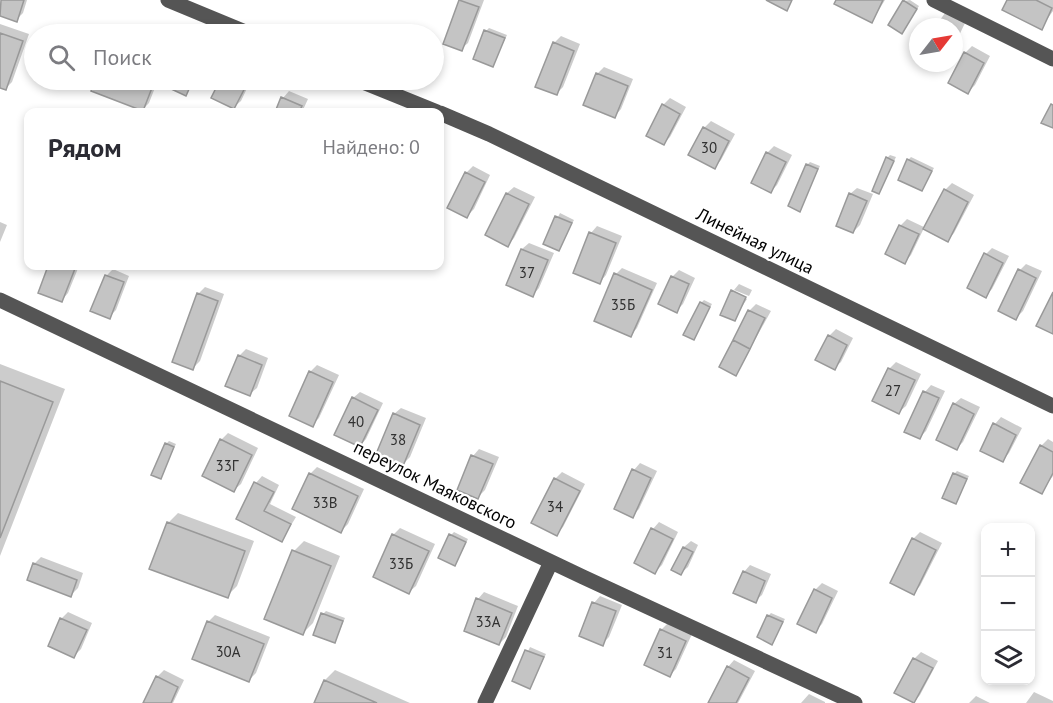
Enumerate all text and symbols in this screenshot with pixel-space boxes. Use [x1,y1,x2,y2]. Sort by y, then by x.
north arrow [909,18,963,72]
search box [24,24,444,90]
icon: search [45,41,78,74]
text: Поиск [93,43,152,71]
text: Рядом [48,131,122,164]
text: Найдено: 0 [323,134,420,160]
house number: 30 [701,138,717,157]
street label: Линейная улица [692,202,818,279]
house number: 37 [519,263,535,282]
house number: 35Б [611,295,635,314]
house number: 27 [885,381,901,400]
house number: 40 [348,412,364,431]
house number: 38 [390,430,406,449]
street label: переулок Маяковского [350,435,520,534]
house number: 33Г [216,456,239,475]
house number: 33В [312,493,338,512]
house number: 34 [547,497,563,516]
map controls [981,523,1035,685]
button: + [981,523,1035,577]
house number: 33Б [389,554,413,573]
button: − [981,577,1035,631]
house number: 33А [475,612,501,631]
button: layers [981,631,1035,685]
house number: 30А [215,642,241,661]
house number: 31 [657,643,673,662]

